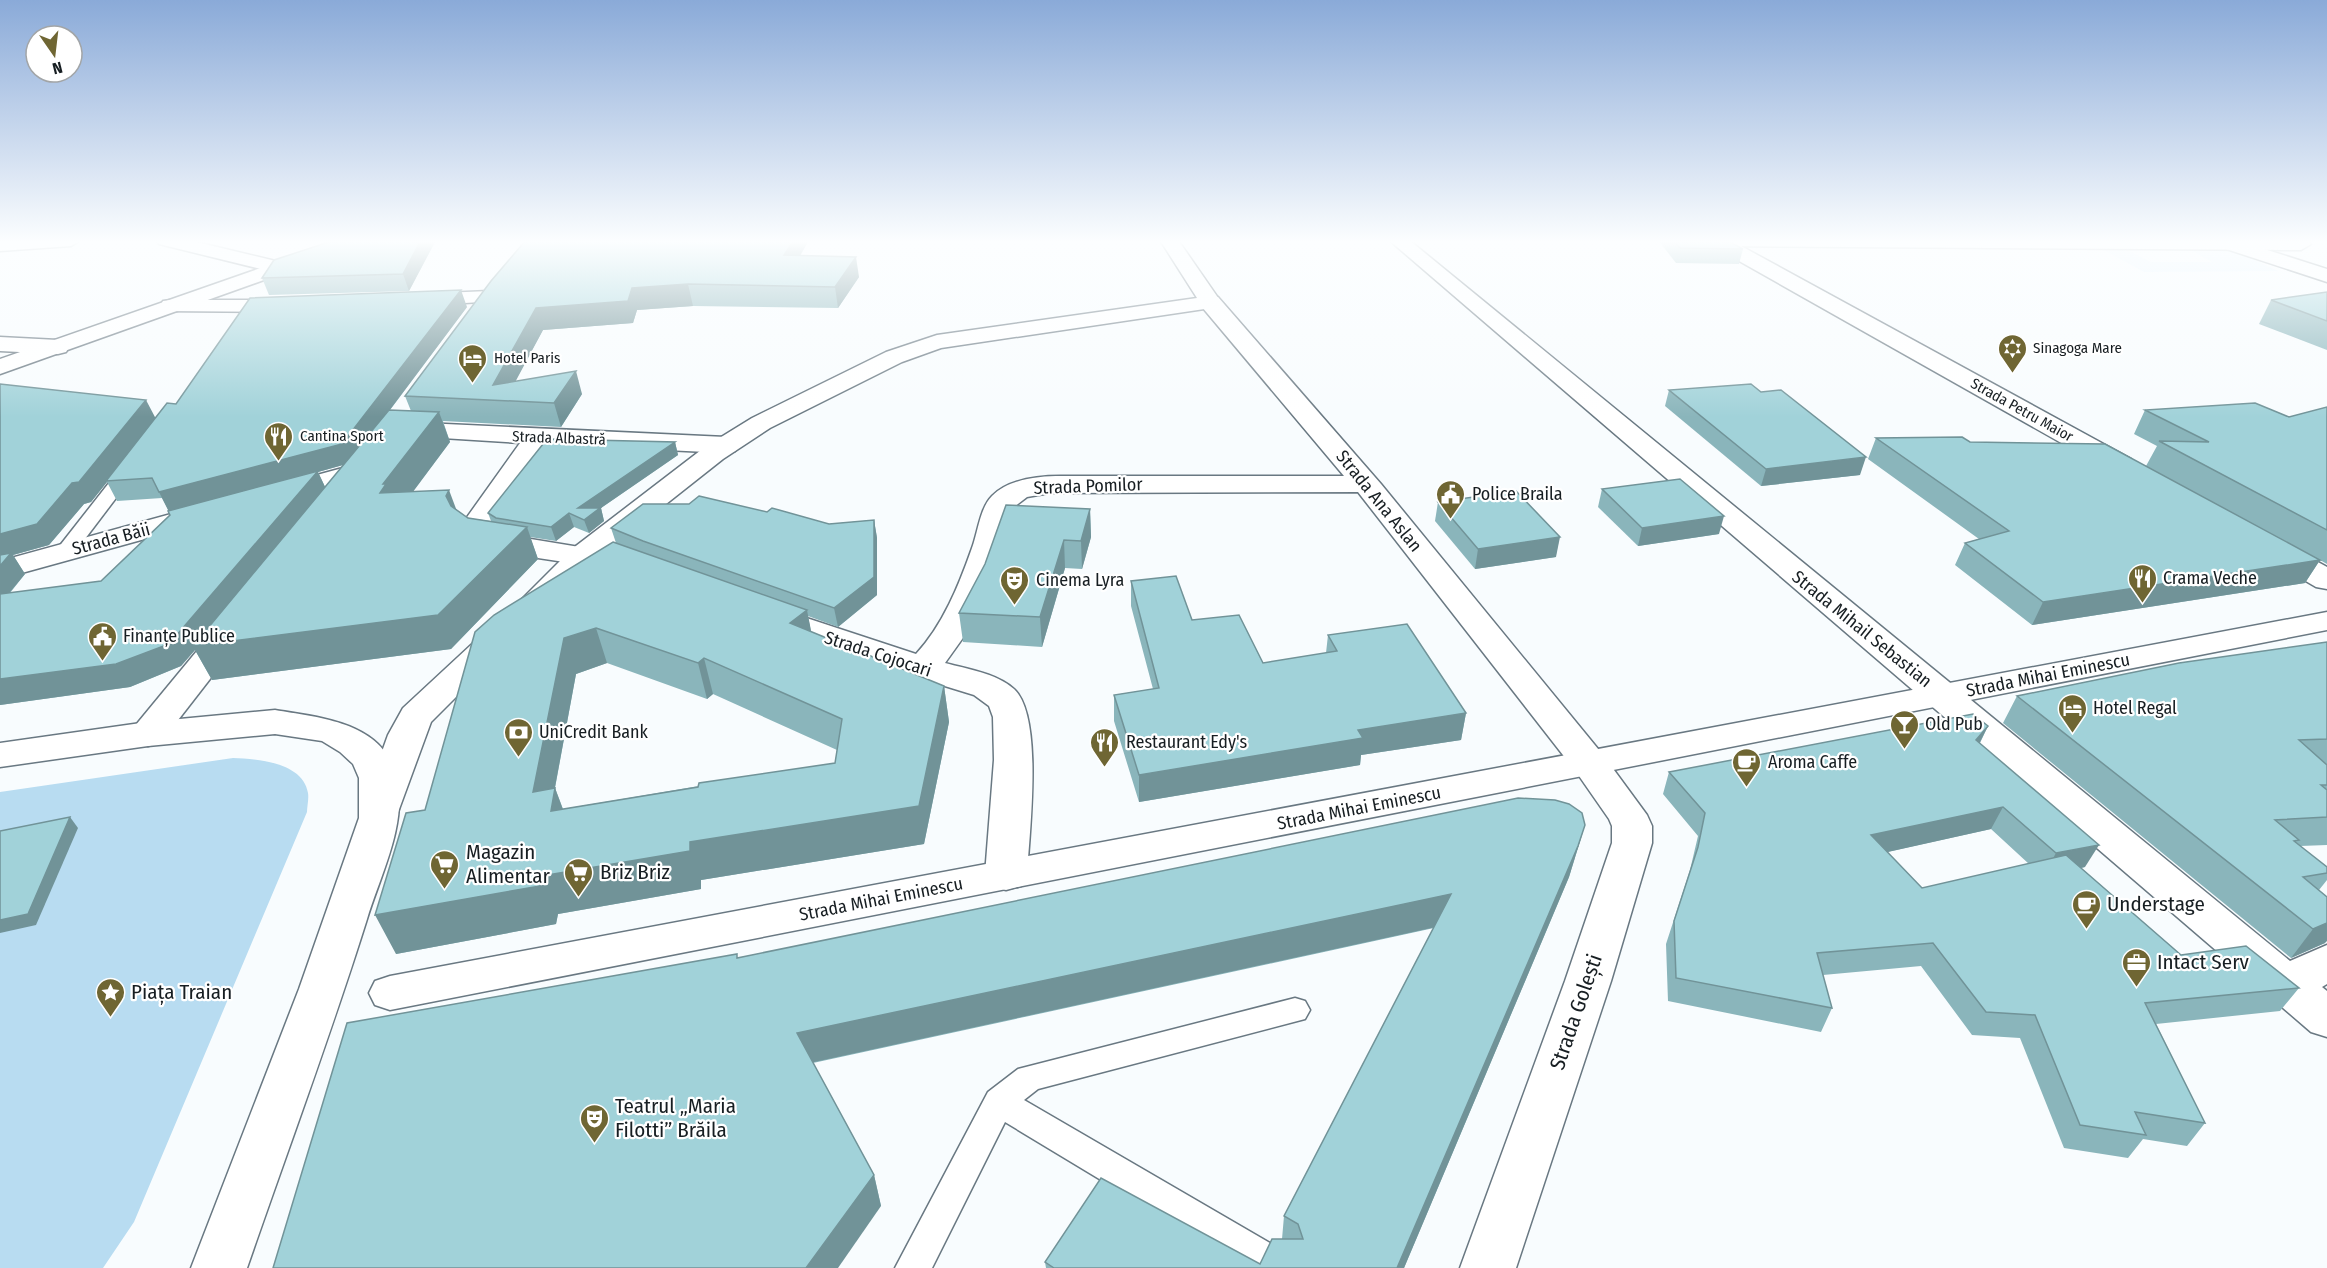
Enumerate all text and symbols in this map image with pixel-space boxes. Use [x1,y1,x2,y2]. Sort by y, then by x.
north arrow [24,24,84,84]
text: N [51,58,64,78]
synagogue icon: Sinagoga Mare [1996,332,2028,374]
place label: Sinagoga Mare [2033,339,2122,357]
hotel icon: Hotel Paris [457,342,489,384]
place label: Hotel Paris [494,349,560,367]
street label: Strada Petru Maior [1968,374,2077,446]
restaurant icon: Cantina Sport [263,420,295,462]
place label: Cantina Sport [300,427,384,445]
street label: Strada Albastră [512,427,606,449]
street label: Strada Ana Aslan [1331,446,1427,556]
street label: Strada Pomilor [1033,473,1144,499]
public building icon: Police Braila [1435,478,1467,520]
place label: Police Braila [1472,483,1563,505]
street label: Strada Băii [70,518,152,560]
restaurant icon: Crama Veche [2126,562,2158,604]
theatre icon: Cinema Lyra [999,564,1031,606]
street label: Strada Mihail Sebastian [1788,566,1936,692]
place label: Crama Veche [2163,567,2257,589]
place label: Cinema Lyra [1036,569,1125,591]
public building icon: Finanțe Publice [86,620,118,662]
place label: Finanțe Publice [123,625,235,647]
street label: Strada Cojocari [822,626,934,682]
street label: Strada Mihai Eminescu [1964,648,2132,702]
hotel icon: Hotel Regal [2056,692,2088,734]
place label: Hotel Regal [2093,697,2177,719]
bar icon: Old Pub [1888,708,1920,750]
place label: Old Pub [1925,713,1983,735]
bank icon: UniCredit Bank [502,716,534,758]
place label: UniCredit Bank [539,721,649,743]
restaurant icon: Restaurant Edy's [1089,726,1121,768]
place label: Restaurant Edy's [1126,731,1247,753]
cafe icon: Aroma Caffe [1731,746,1763,788]
place label: Aroma Caffe [1768,751,1857,773]
street label: Strada Mihai Eminescu [1275,781,1443,835]
place label: Magazin Alimentar [466,839,550,889]
supermarket icon: Magazin Alimentar [429,848,461,890]
supermarket icon: Briz Briz [563,856,595,898]
place label: Briz Briz [600,859,670,885]
street label: Strada Mihai Eminescu [797,872,965,926]
cafe icon: Understage [2070,888,2102,930]
place label: Understage [2107,891,2205,917]
office icon: Intact Serv [2120,946,2152,988]
place label: Intact Serv [2157,949,2249,975]
street label: Strada Golești [1544,951,1608,1073]
place icon: Piața Traian [94,976,126,1018]
place label: Piața Traian [131,979,232,1005]
place label: Teatrul „Maria Filotti” Brăila [615,1093,736,1143]
theatre icon: Teatrul „Maria Filotti” Brăila [578,1102,610,1144]

